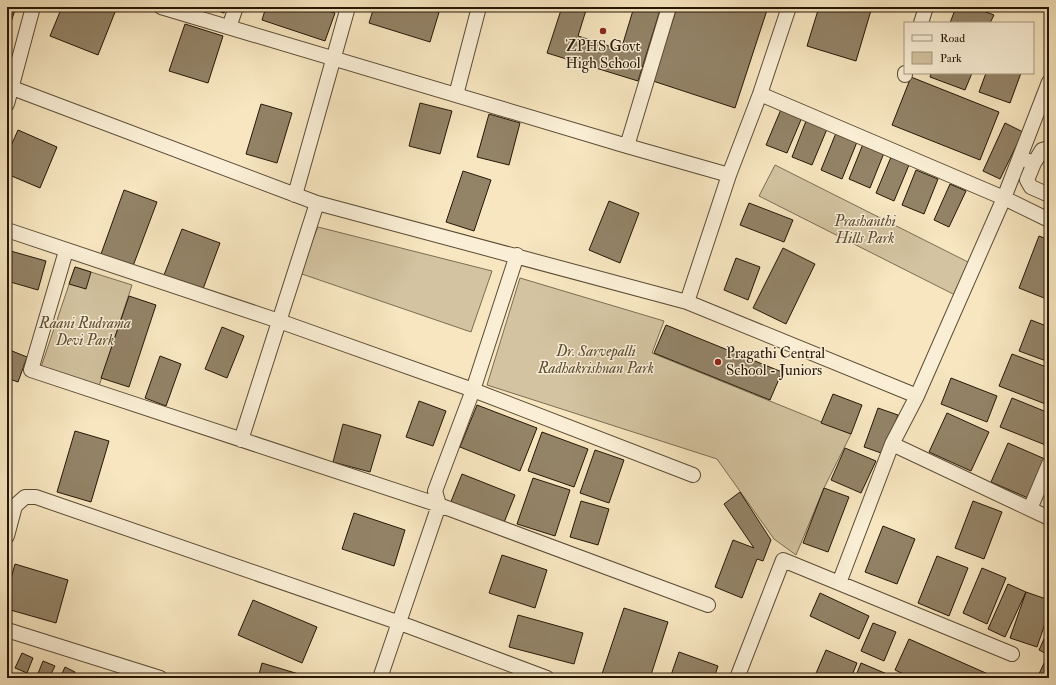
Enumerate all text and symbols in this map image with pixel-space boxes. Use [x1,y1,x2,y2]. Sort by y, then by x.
legend [904,22,1034,74]
marker: ZPHS Govt High School [598,26,608,36]
text: Road [940,31,965,46]
place label: ZPHS Govt High School [565,37,641,73]
text: Park [940,51,962,66]
park label: Prashanthi Hills Park [833,212,896,248]
park label: Raani Rudrama Devi Park [38,314,131,350]
park label: Dr. Sarvepalli Radhakrishnan Park [537,342,654,378]
place label: Pragathi Central School - Juniors [726,344,825,381]
marker: Pragathi Central School - Juniors [713,357,723,367]

